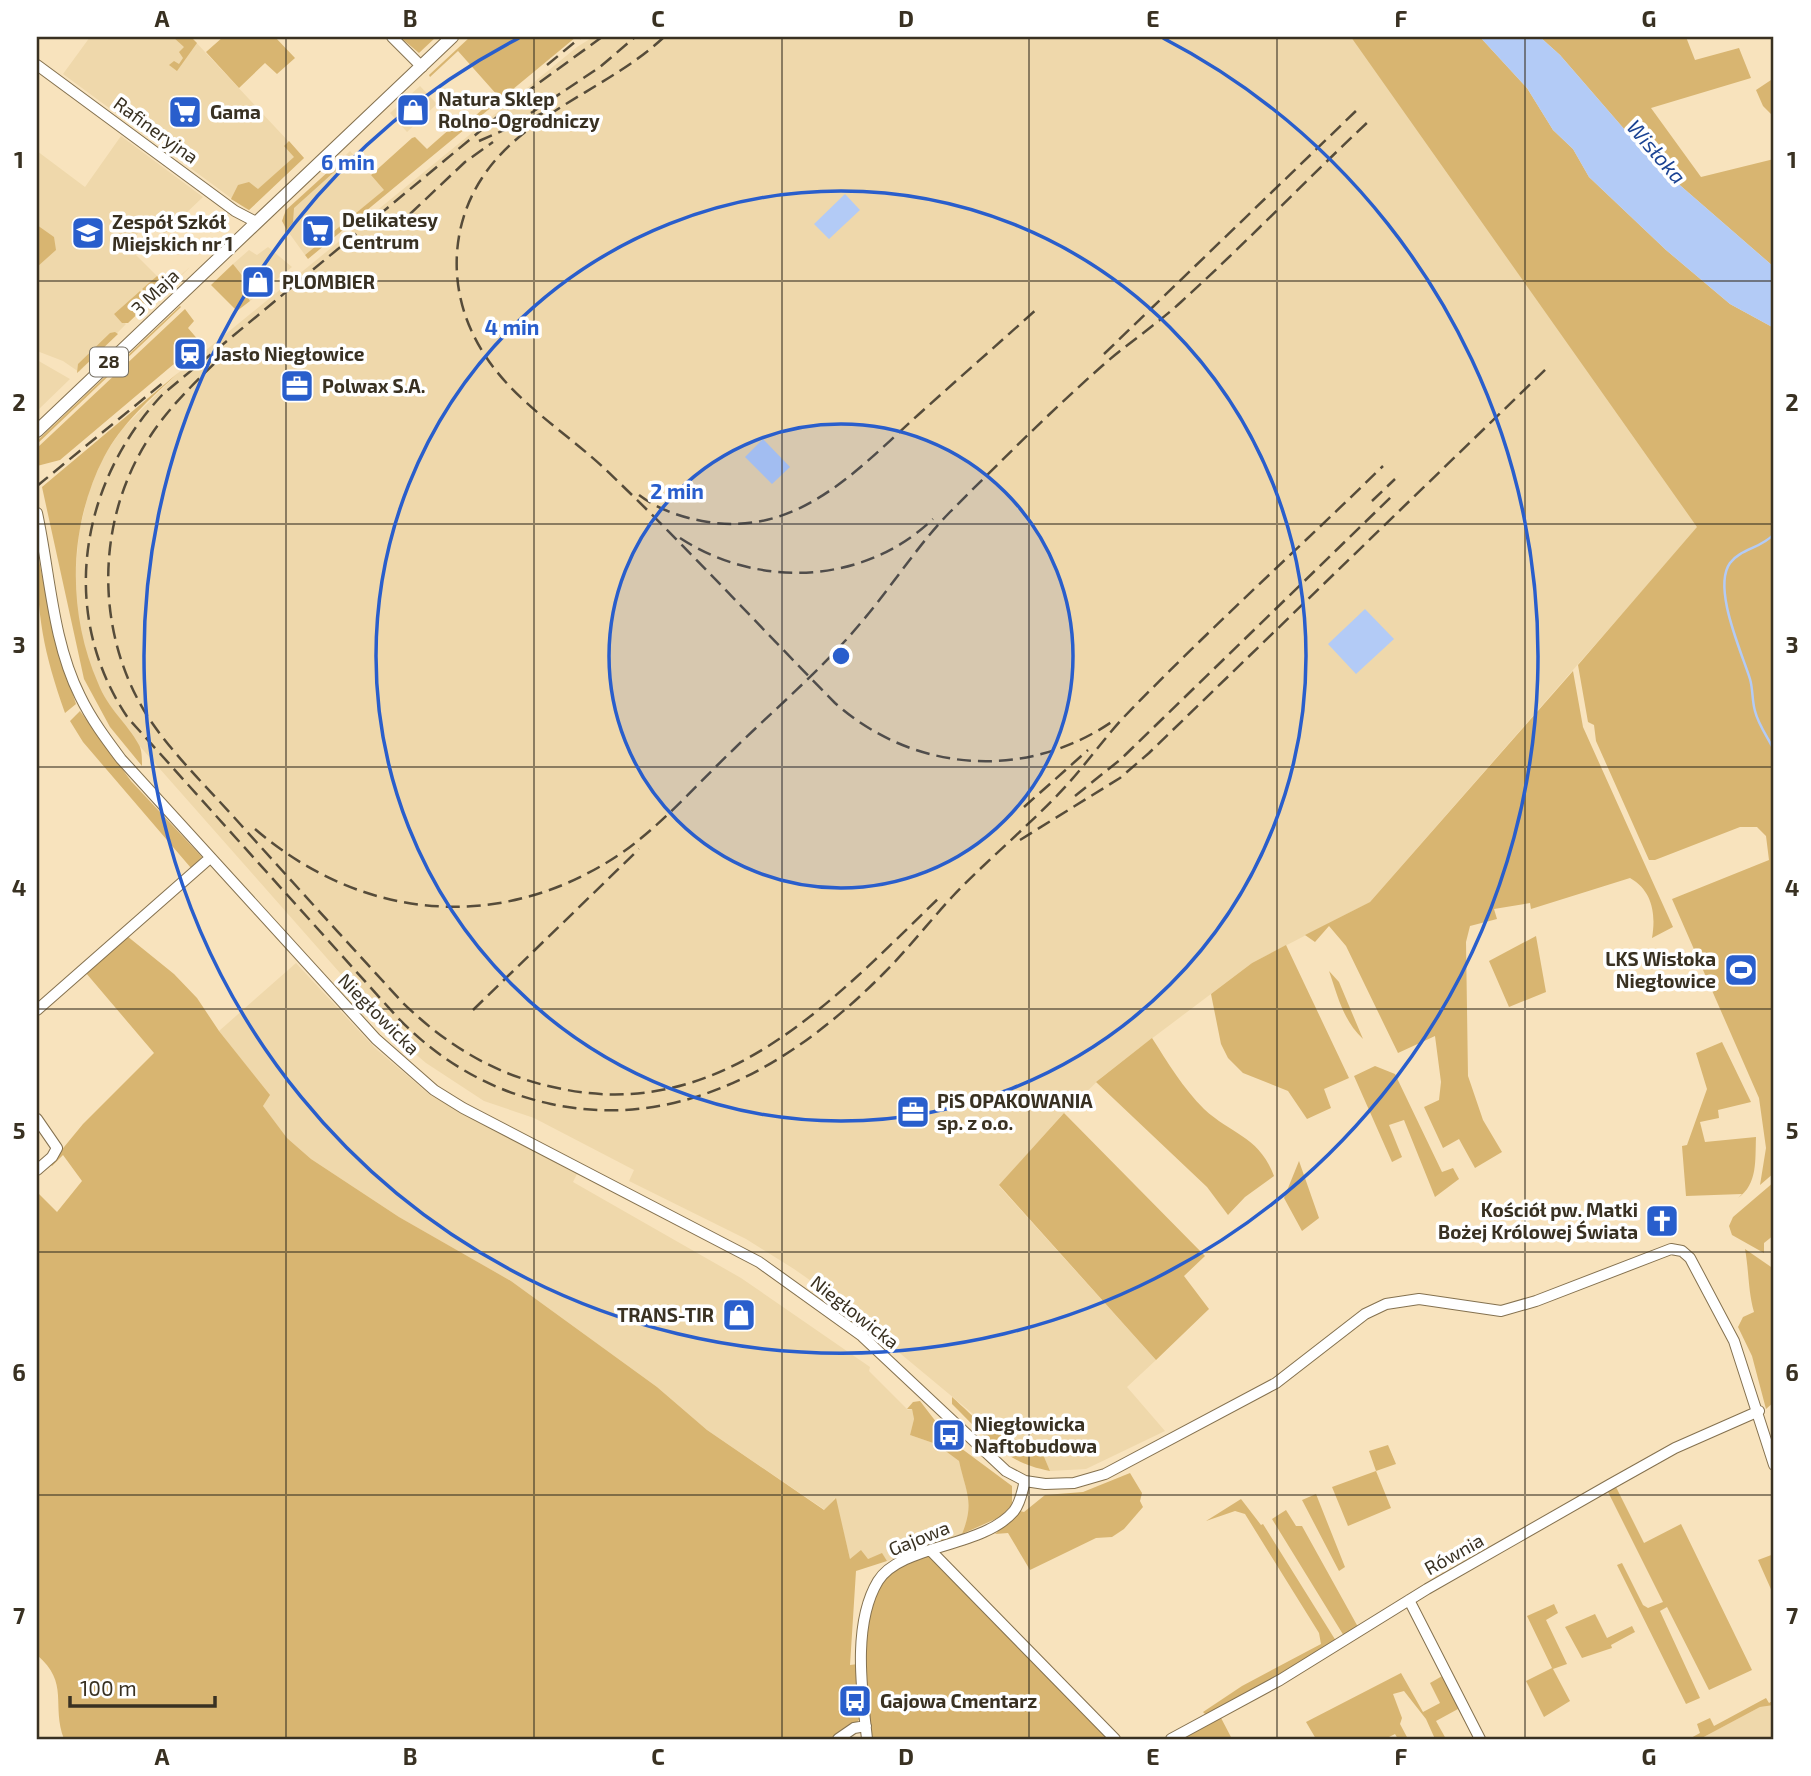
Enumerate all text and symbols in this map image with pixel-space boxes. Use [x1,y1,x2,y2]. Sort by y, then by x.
text: A [154,4,170,32]
text: B [403,4,417,32]
text: C [651,4,665,32]
text: D [898,4,914,32]
text: E [1146,4,1160,32]
text: F [1395,4,1408,32]
text: G [1642,4,1656,32]
place label: Natura Sklep Rolno-Ogrodniczy [438,87,600,133]
street label: Rafineryjna [110,91,203,168]
shop icon: Natura Sklep Rolno-Ogrodniczy [394,91,432,129]
supermarket icon: Gama [166,93,204,131]
place label: Gama [210,100,261,123]
water label: Wisłoka [1623,114,1692,188]
text: 1 [14,145,24,173]
text: 1 [1787,145,1797,173]
text: 6 min [321,149,375,174]
place label: Delikatesy Centrum [342,208,438,253]
place label: Zespół Szkół Miejskich nr 1 [112,210,233,255]
supermarket icon: Delikatesy Centrum [299,212,337,250]
school or university icon: Zespół Szkół Miejskich nr 1 [69,214,107,252]
shop icon: PLOMBIER [239,263,277,301]
street label: 3 Maja [126,264,183,320]
place label: PLOMBIER [282,270,375,293]
text: 4 min [485,314,539,339]
station icon: Jasło Niegłowice [171,335,209,373]
place label: Jasło Niegłowice [214,342,365,365]
road number: 28 [90,348,128,376]
office icon: Polwax S.A. [278,367,316,405]
place label: Polwax S.A. [322,374,425,397]
text: 2 [12,388,26,416]
text: 2 [1785,388,1799,416]
text: 2 min [650,478,704,503]
text: 3 [12,630,26,658]
text: 3 [1785,630,1799,658]
centre of rings [829,644,853,668]
text: 4 [12,873,26,901]
text: 4 [1785,873,1799,901]
place label: LKS Wisłoka Niegłowice [1605,947,1716,992]
sports icon: LKS Wisłoka Niegłowice [1722,951,1760,989]
street label: Niegłowicka [334,968,425,1059]
place label: PiS OPAKOWANIA sp. z o.o. [937,1089,1093,1134]
office icon: PiS OPAKOWANIA sp. z o.o. [894,1093,932,1131]
text: 5 [13,1116,25,1144]
text: 5 [1786,1116,1798,1144]
place label: Kościół pw. Matki Bożej Królowej Świata [1438,1198,1638,1243]
church icon: Kościół pw. Matki Bożej Królowej Świata [1643,1202,1681,1240]
street label: Niegłowicka [807,1270,904,1353]
shop icon: TRANS-TIR [720,1296,758,1334]
place label: TRANS-TIR [617,1303,714,1326]
text: 6 [12,1358,26,1386]
text: 6 [1785,1358,1799,1386]
place label: Niegłowicka Naftobudowa [974,1412,1097,1457]
bus stop icon: Niegłowicka Naftobudowa [930,1416,968,1454]
street label: Gajowa [885,1515,953,1560]
street label: Równia [1420,1528,1487,1579]
text: 7 [13,1601,25,1629]
text: 7 [1786,1601,1798,1629]
scale bar [70,1664,215,1708]
text: 100 m [80,1675,137,1700]
bus stop icon: Gajowa Cmentarz [836,1682,874,1720]
place label: Gajowa Cmentarz [880,1689,1037,1712]
text: A [154,1742,170,1770]
text: B [403,1742,417,1770]
text: C [651,1742,665,1770]
text: D [898,1742,914,1770]
text: E [1146,1742,1160,1770]
text: F [1395,1742,1408,1770]
text: G [1642,1742,1656,1770]

